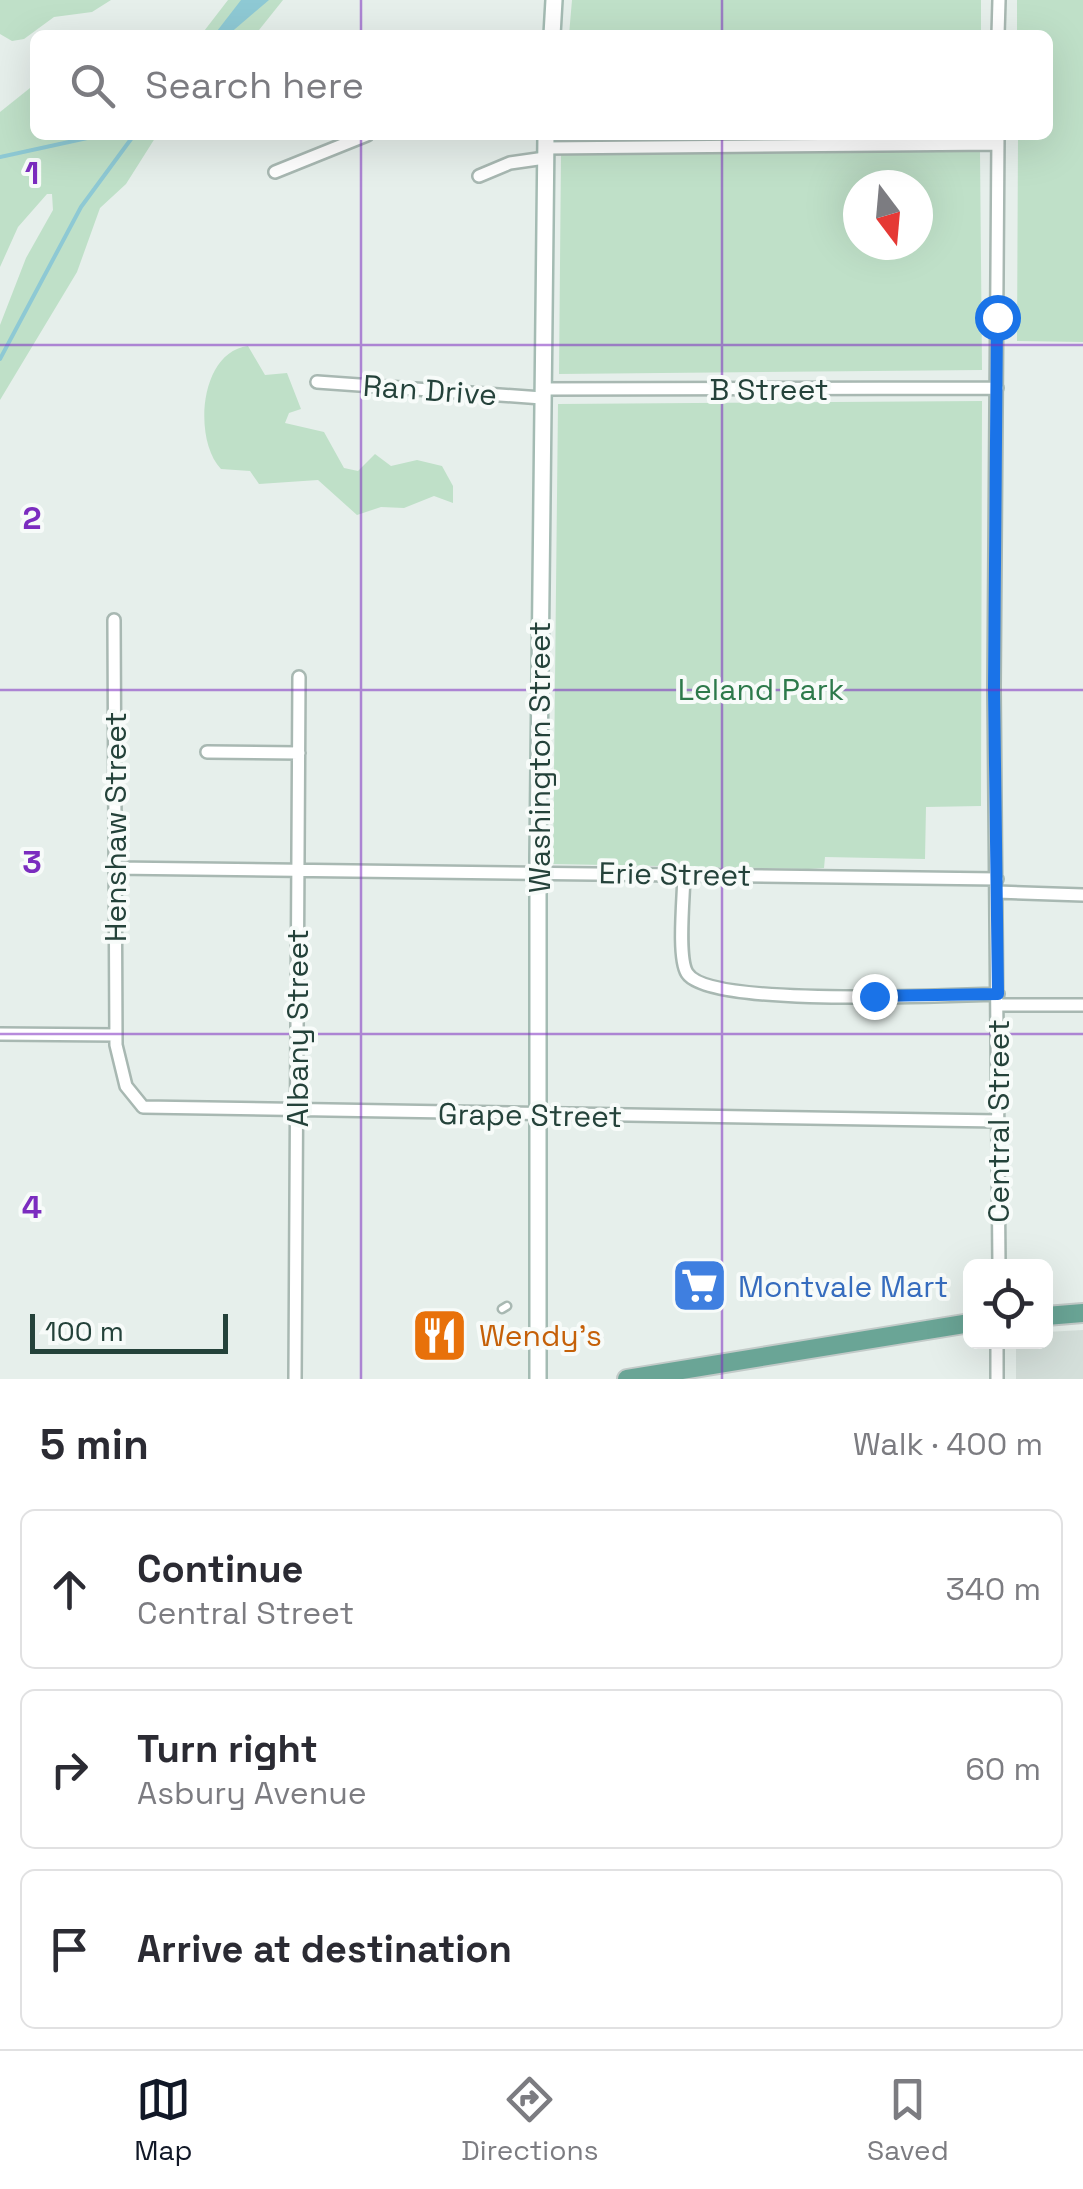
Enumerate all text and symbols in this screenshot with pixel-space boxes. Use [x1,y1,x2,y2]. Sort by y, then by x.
search box [30,30,1053,140]
icon: search [65,58,120,113]
text: Search here [145,61,364,109]
text: 1 [25,153,39,193]
north arrow [843,170,933,260]
route start [975,295,1021,341]
street label: Ran Drive [362,366,498,414]
street label: B Street [709,370,829,409]
text: 2 [22,498,42,538]
street label: Washington Street [520,621,559,893]
park label: Leland Park [678,670,844,709]
street label: Henshaw Street [96,712,135,942]
text: 3 [22,842,42,882]
street label: Erie Street [598,853,752,895]
street label: Albany Street [278,929,317,1127]
route end [852,974,898,1020]
street label: Central Street [979,1019,1018,1223]
street label: Grape Street [438,1094,622,1136]
text: 4 [22,1187,42,1227]
supermarket icon: Montvale Mart [669,1256,729,1316]
map controls [963,1259,1053,1349]
button: locate [963,1259,1053,1349]
place label: Montvale Mart [738,1267,948,1306]
restaurant icon: Wendy's [410,1305,470,1365]
scale bar [30,1309,228,1354]
text: 100 m [45,1313,124,1349]
place label: Wendy's [479,1316,602,1355]
text: 5 min [40,1418,149,1471]
text: Walk · 400 m [853,1424,1043,1464]
text: Continue [137,1545,303,1593]
icon: ahead [42,1562,97,1617]
text: 340 m [945,1569,1041,1609]
text: Central Street [137,1593,354,1633]
text: Turn right [137,1725,318,1773]
icon: right [42,1742,97,1797]
text: 60 m [965,1749,1041,1789]
text: Asbury Avenue [137,1773,367,1813]
icon: arrive [42,1922,97,1977]
text: Arrive at destination [137,1925,512,1973]
tab: Map [134,2072,193,2168]
tab: Directions [461,2072,598,2168]
tab: Saved [867,2072,949,2168]

